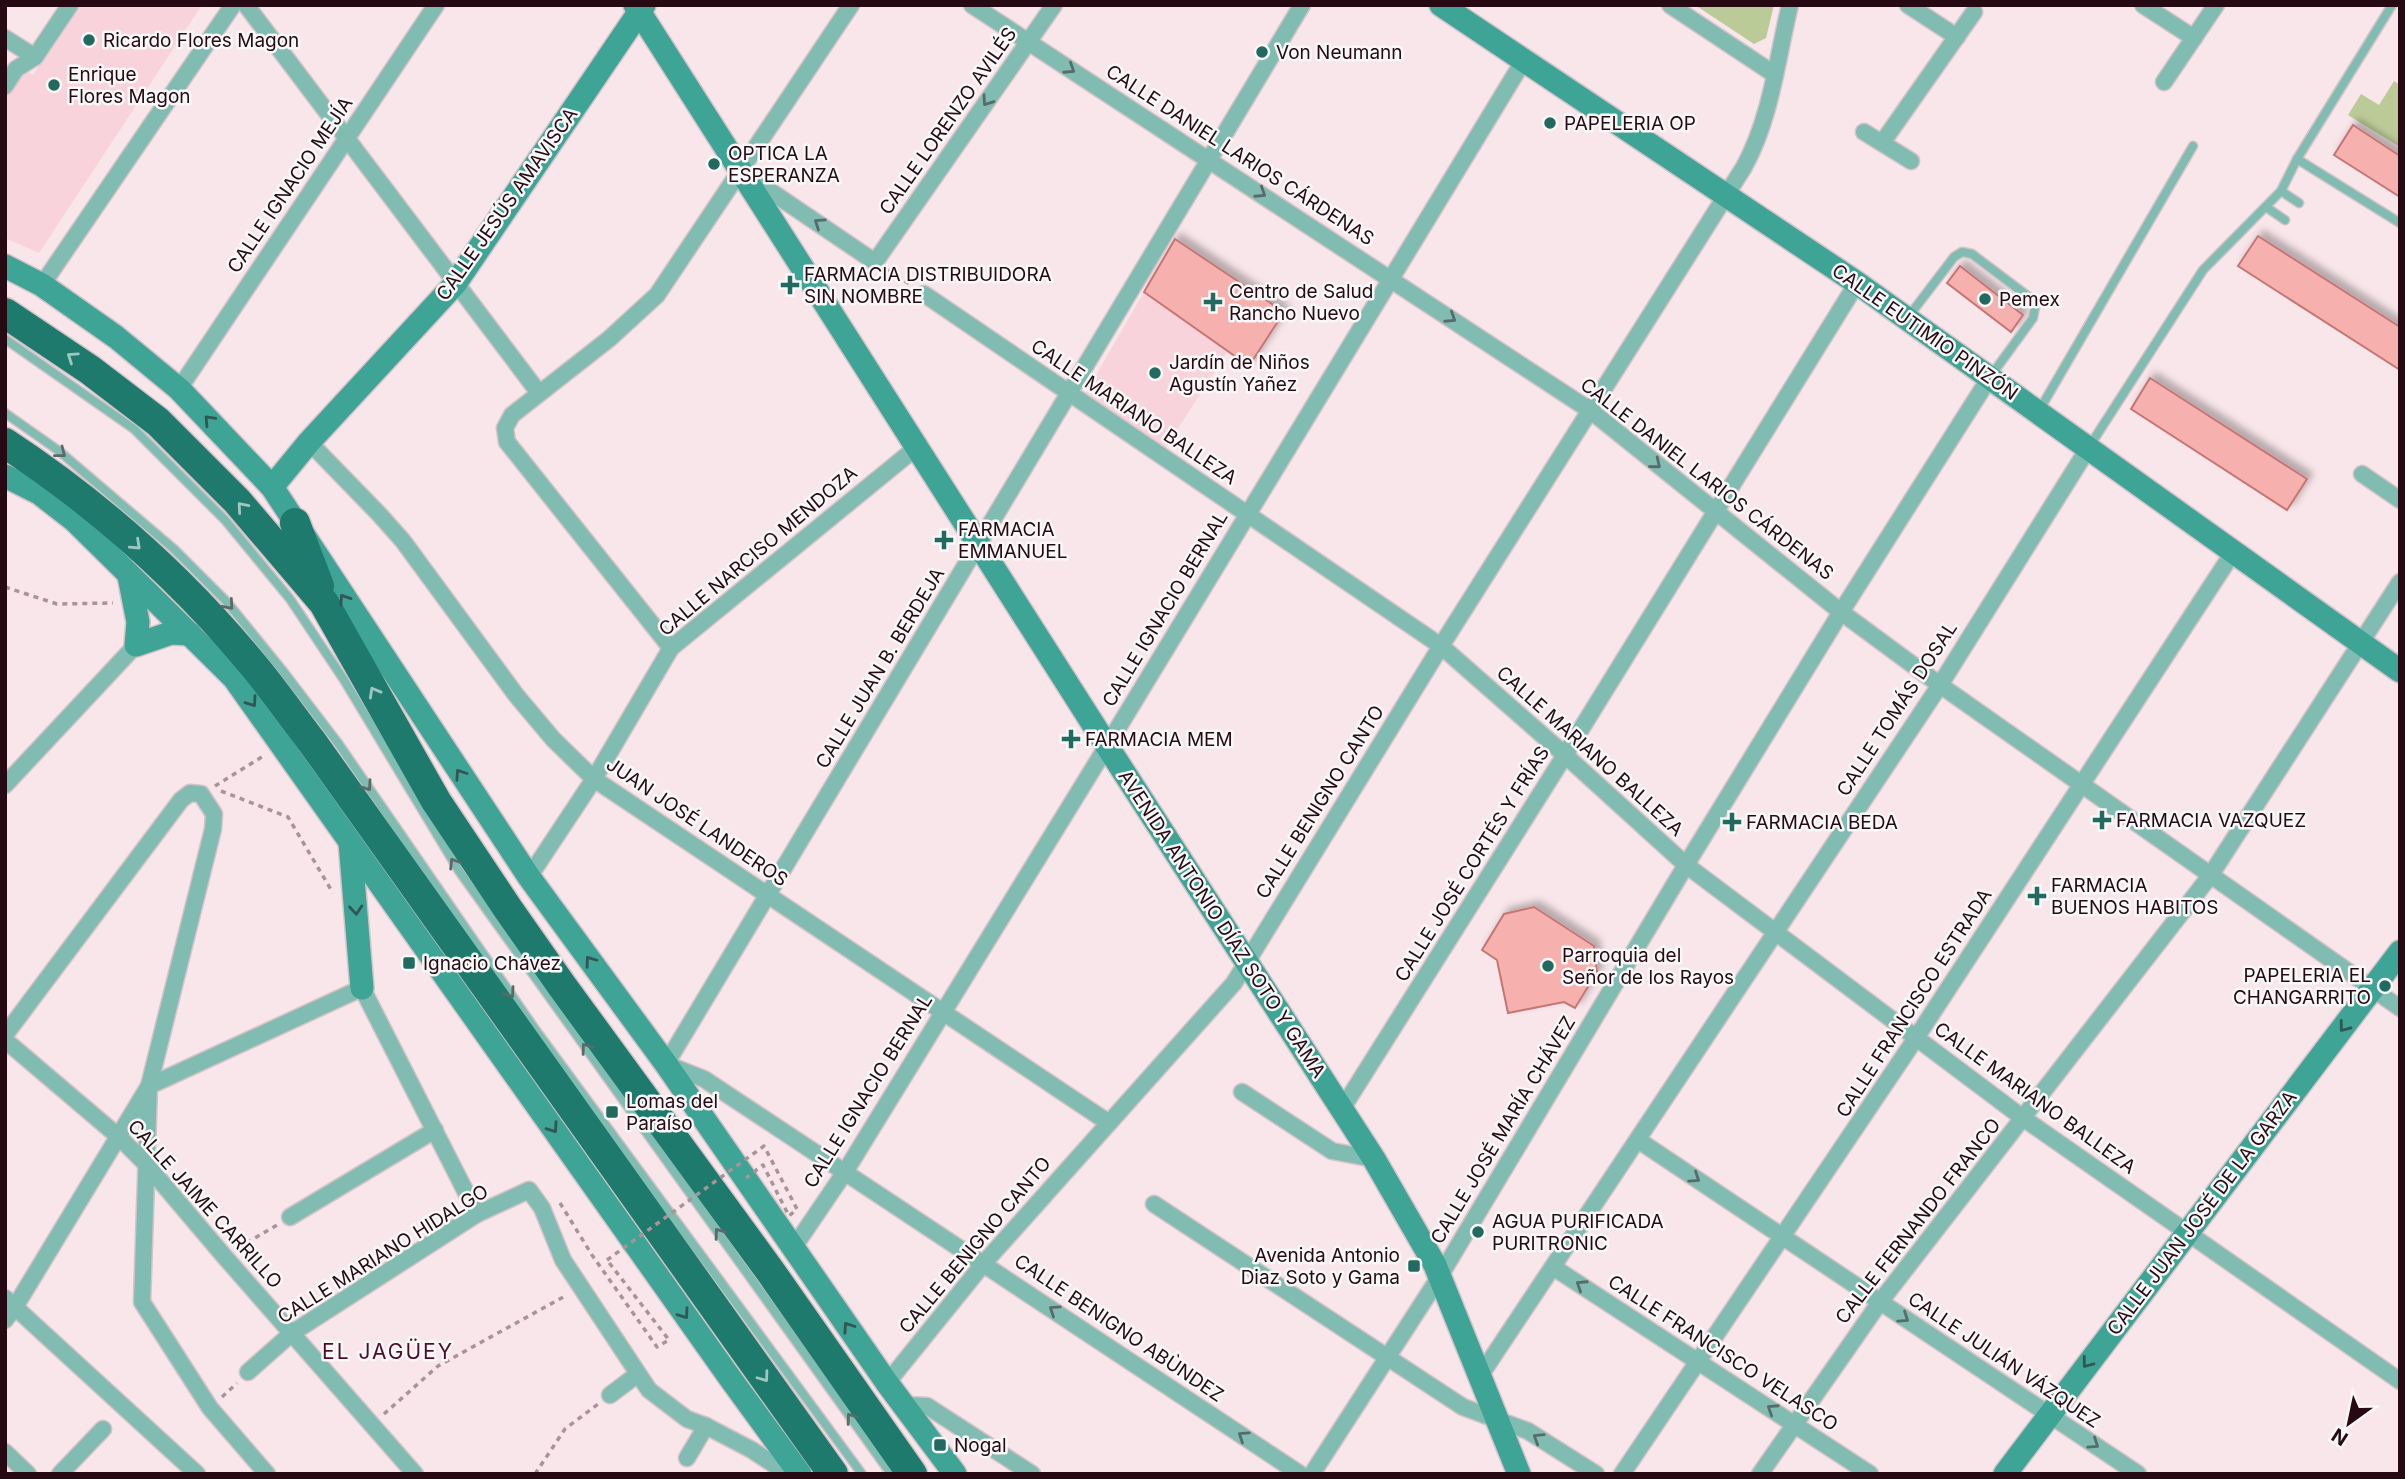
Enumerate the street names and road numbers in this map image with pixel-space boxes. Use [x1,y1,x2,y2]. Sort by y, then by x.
street label: CALLE LORENZO AVILÉS [874,22,1021,219]
street label: CALLE DANIEL LARIOS CÁRDENAS [1102,59,1379,250]
street label: CALLE IGNACIO MEJÍA [222,92,358,277]
street label: CALLE JESÚS AMAVISCA [431,103,582,305]
street label: CALLE EUTIMIO PINZÓN [1828,259,2022,405]
street label: CALLE MARIANO BALLEZA [1027,334,1241,490]
street label: CALLE DANIEL LARIOS CÁRDENAS [1576,372,1839,585]
street label: CALLE NARCISO MENDOZA [654,461,862,641]
street label: CALLE IGNACIO BERNAL [1097,507,1233,711]
street label: CALLE JUAN B. BERDEJA [811,563,949,773]
street label: CALLE TOMÁS DOSAL [1831,617,1962,800]
street label: CALLE MARIANO BALLEZA [1492,661,1688,841]
street label: CALLE BENIGNO CANTO [1251,701,1389,903]
street label: CALLE JOSÉ CORTÉS Y FRÍAS [1389,742,1554,986]
street label: JUAN JOSÉ LANDEROS [602,752,793,891]
street label: AVENIDA ANTONIO DÍAZ SOTO Y GAMA [1114,765,1331,1082]
street label: CALLE FRANCISCO ESTRADA [1831,884,1997,1122]
street label: CALLE IGNACIO BERNAL [799,990,937,1192]
street label: CALLE JOSÉ MARÍA CHÁVEZ [1425,1011,1580,1248]
street label: CALLE MARIANO BALLEZA [1930,1017,2140,1179]
street label: CALLE JUAN JOSÉ DE LA GARZA [2102,1086,2302,1340]
street label: CALLE FERNANDO FRANCO [1831,1114,2005,1328]
street label: CALLE JAIME CARRILLO [123,1115,287,1293]
street label: CALLE BENIGNO CANTO [894,1152,1056,1338]
street label: CALLE MARIANO HIDALGO [273,1180,493,1328]
street label: CALLE BENIGNO ABÙNDEZ [1010,1248,1229,1407]
street label: CALLE FRANCISCO VELASCO [1604,1270,1842,1436]
street label: CALLE JULIÁN VÁZQUEZ [1904,1286,2105,1433]

